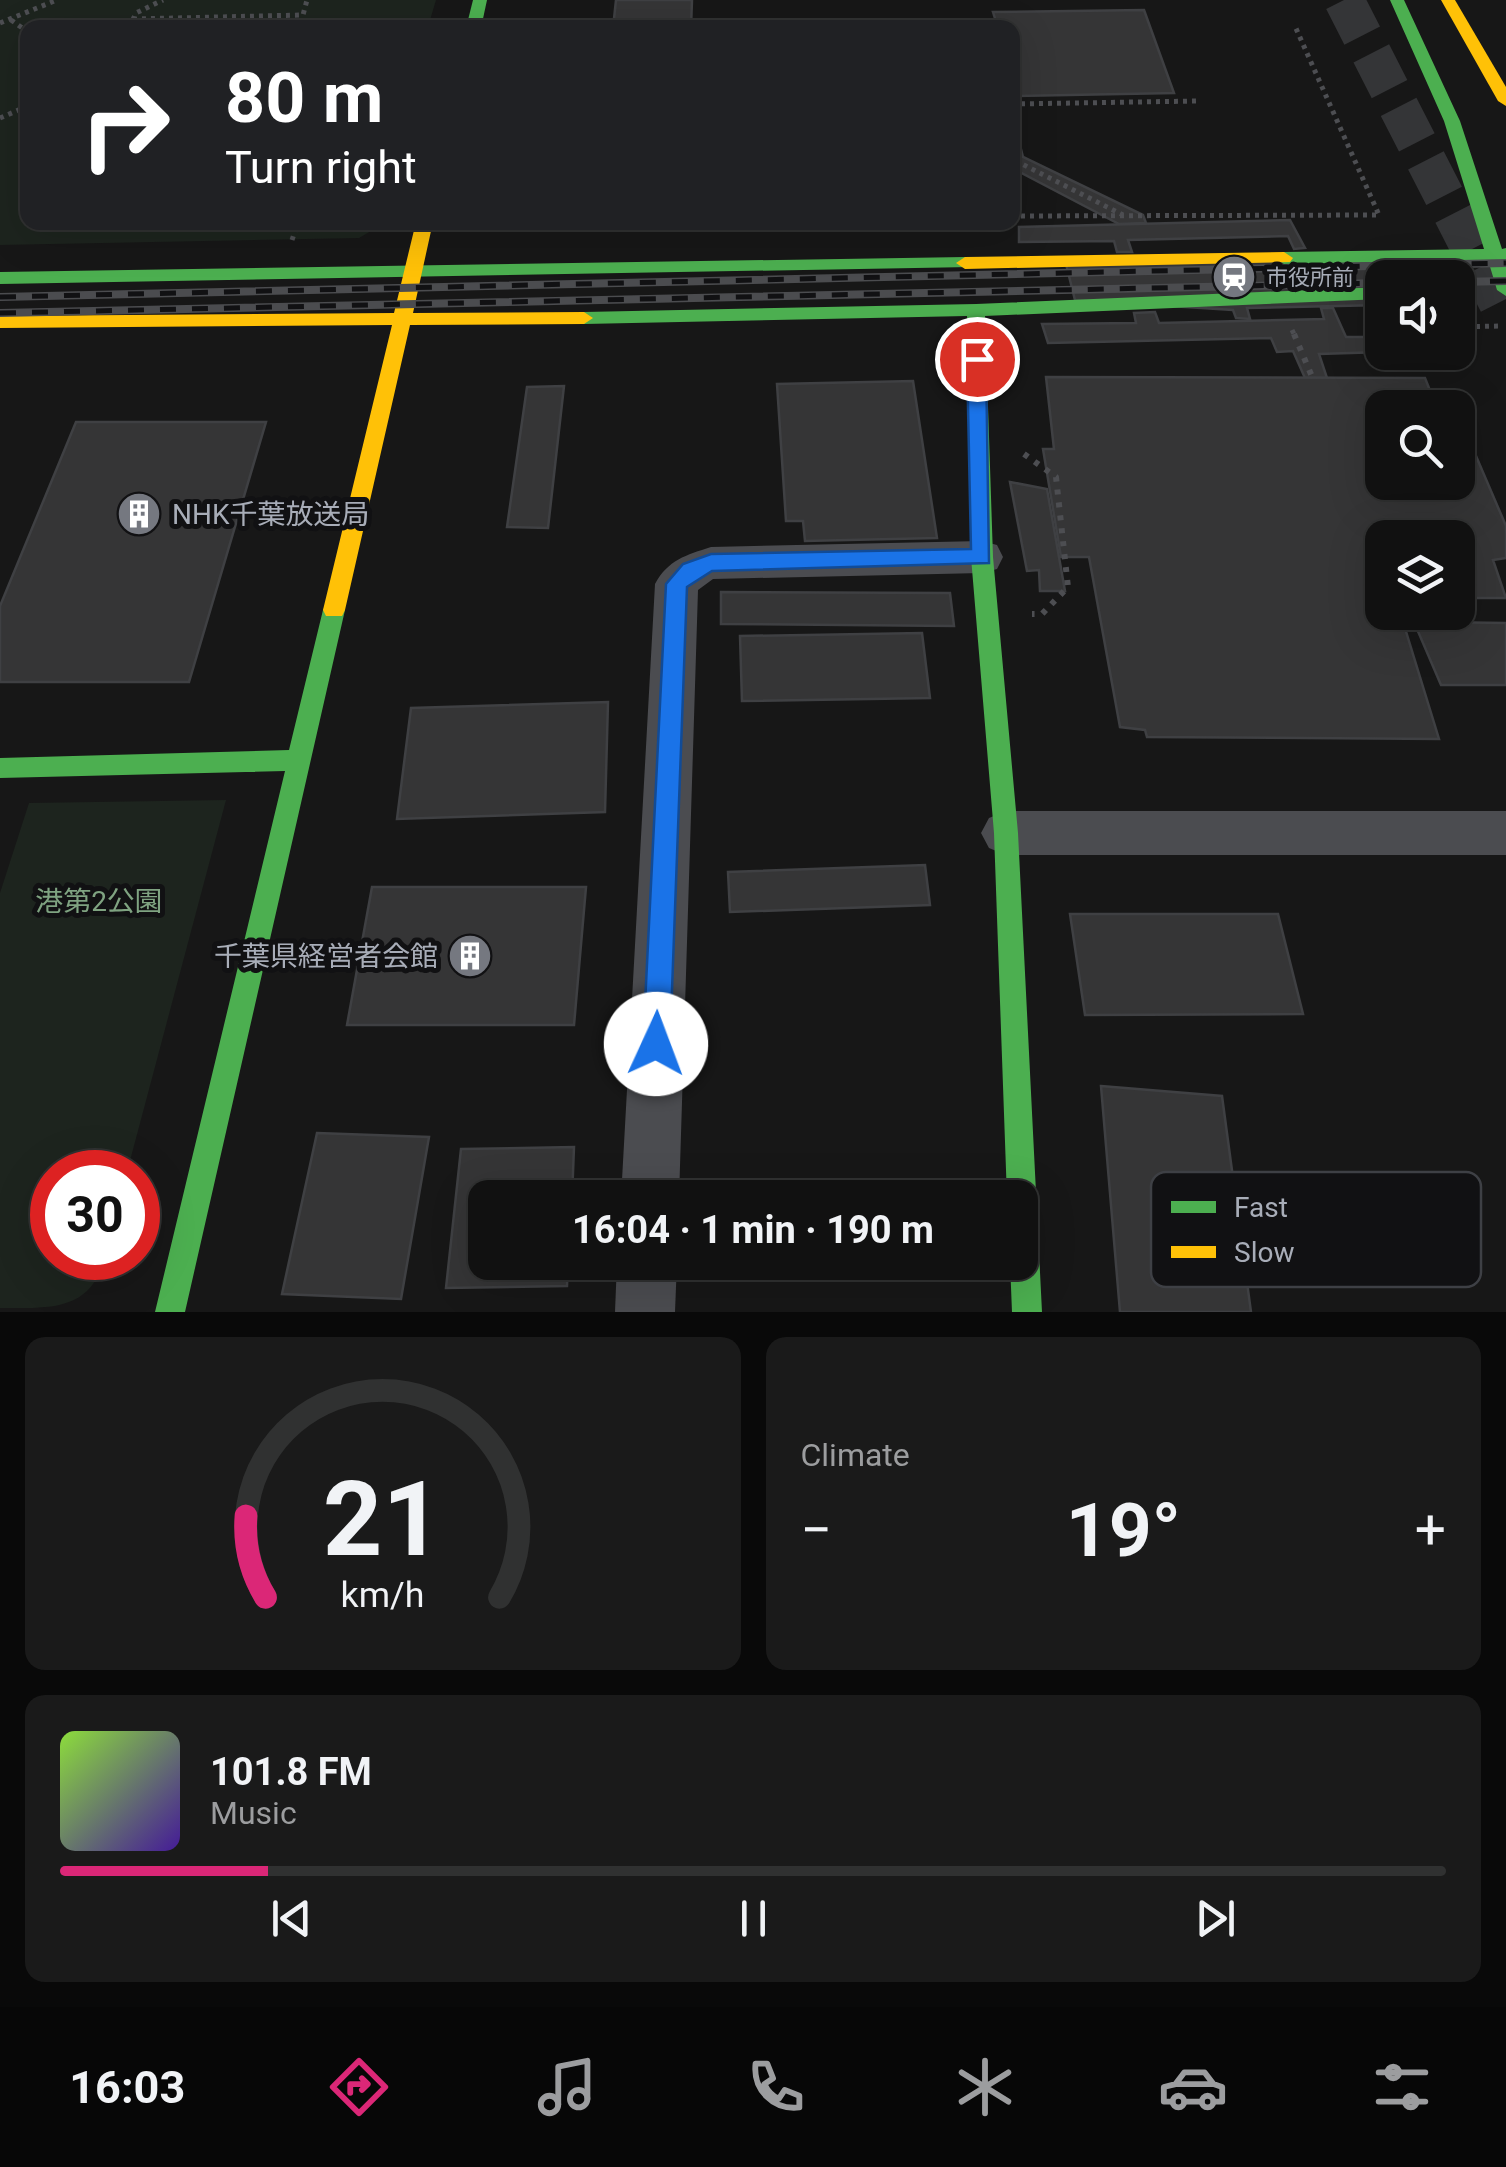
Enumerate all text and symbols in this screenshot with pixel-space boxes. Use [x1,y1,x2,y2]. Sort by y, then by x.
text: 80 m [225,57,383,139]
icon: right [60,60,190,190]
text: Turn right [225,141,417,194]
station icon: 市役所前 [1211,254,1257,300]
map controls [1365,260,1475,630]
button: sound [1365,260,1475,370]
place label: 市役所前 [1266,265,1354,290]
pin [935,317,1020,402]
icon: arrive [950,332,1005,387]
button: search [1365,390,1475,500]
building icon: NHK千葉放送局 [116,491,162,537]
place label: NHK千葉放送局 [172,498,370,531]
button: layers [1365,520,1475,630]
park label: 港第2公園 [35,885,163,918]
building icon: 千葉県経営者会館 [447,933,493,979]
place label: 千葉県経営者会館 [214,940,438,973]
position arrow [604,992,708,1096]
speed limit sign: 30 [30,1150,160,1280]
legend [1151,1172,1481,1287]
text: Fast [1234,1191,1288,1224]
text: 16:04 · 1 min · 190 m [572,1208,934,1252]
text: Slow [1234,1236,1294,1269]
text: Climate [801,1436,910,1474]
text: 21 [323,1459,442,1580]
text: 19° [1066,1486,1181,1574]
text: − [801,1498,832,1562]
text: + [1415,1498,1446,1562]
text: km/h [341,1574,425,1616]
text: 101.8 FM [210,1750,372,1794]
text: Music [210,1794,297,1832]
icon: previous [264,1891,319,1946]
icon: pause [726,1891,781,1946]
icon: next [1188,1891,1243,1946]
icon: directions [324,2052,394,2122]
icon: music [532,2052,602,2122]
icon: phone [741,2052,811,2122]
icon: climate [950,2052,1020,2122]
icon: car [1158,2052,1228,2122]
icon: filters [1367,2052,1437,2122]
text: 16:03 [69,2061,185,2114]

